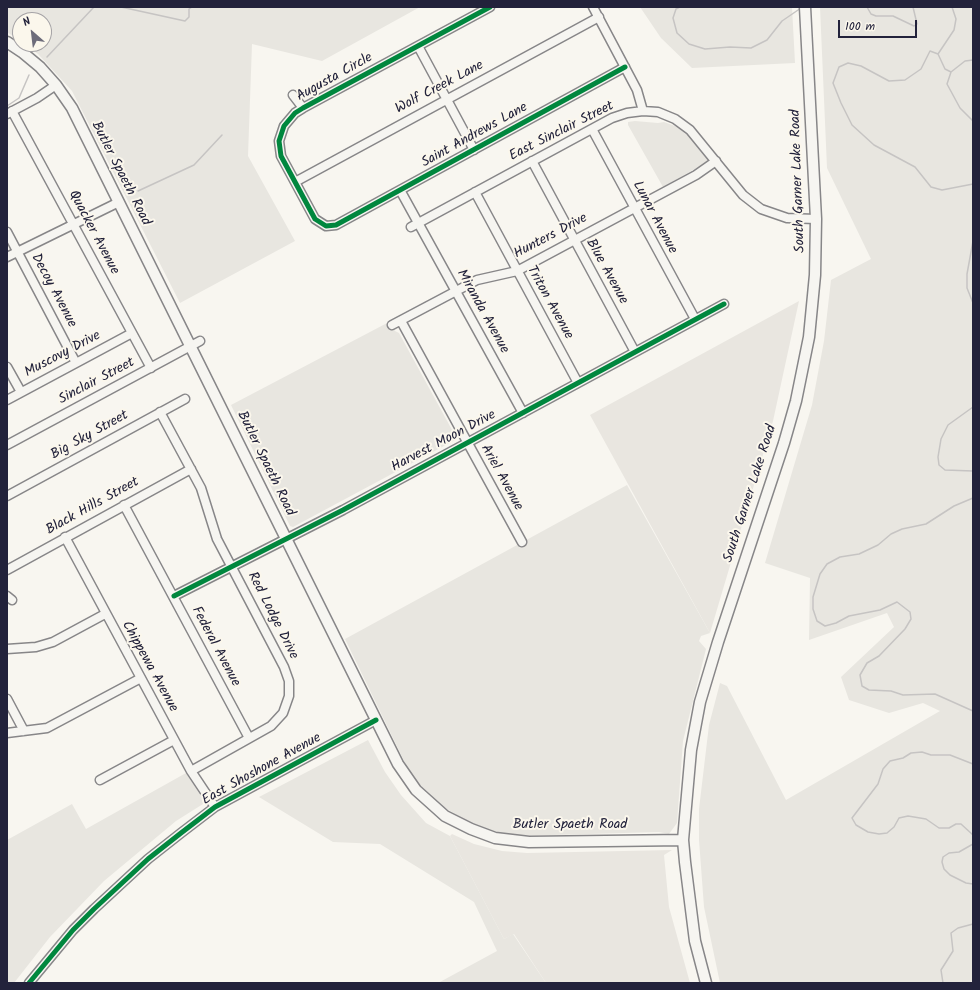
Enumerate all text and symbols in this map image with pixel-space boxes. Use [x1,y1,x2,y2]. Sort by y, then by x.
north arrow [12,12,52,52]
scale bar [840,12,919,38]
text: N [20,13,34,32]
text: 100 m [845,17,875,36]
street label: Augusta Circle [294,50,376,106]
street label: Wolf Creek Lane [393,58,487,118]
street label: East Sinclair Street [507,98,617,166]
street label: Saint Andrews Lane [419,100,531,172]
street label: South Garner Lake Road [788,109,810,253]
street label: Butler Spaeth Road [86,119,154,229]
street label: Lunar Avenue [628,179,680,257]
street label: Quacker Avenue [64,188,122,278]
street label: Hunters Drive [511,211,591,263]
street label: Blue Avenue [581,236,631,308]
street label: Decoy Avenue [26,251,80,331]
street label: Triton Avenue [522,263,576,343]
street label: Miranda Avenue [452,267,512,357]
street label: Muscovy Drive [22,328,104,382]
street label: Sinclair Street [56,355,138,409]
street label: Harvest Moon Drive [389,407,499,477]
street label: Big Sky Street [48,408,132,464]
street label: Butler Spaeth Road [232,409,298,519]
street label: South Garner Lake Road [721,423,781,565]
street label: Ariel Avenue [476,442,526,514]
street label: Black Hills Street [43,474,143,540]
street label: Red Lodge Drive [243,570,301,662]
street label: Federal Avenue [187,604,243,690]
street label: Chippewa Avenue [117,618,181,716]
street label: East Shoshone Avenue [200,730,324,810]
street label: Butler Spaeth Road [513,818,627,834]

